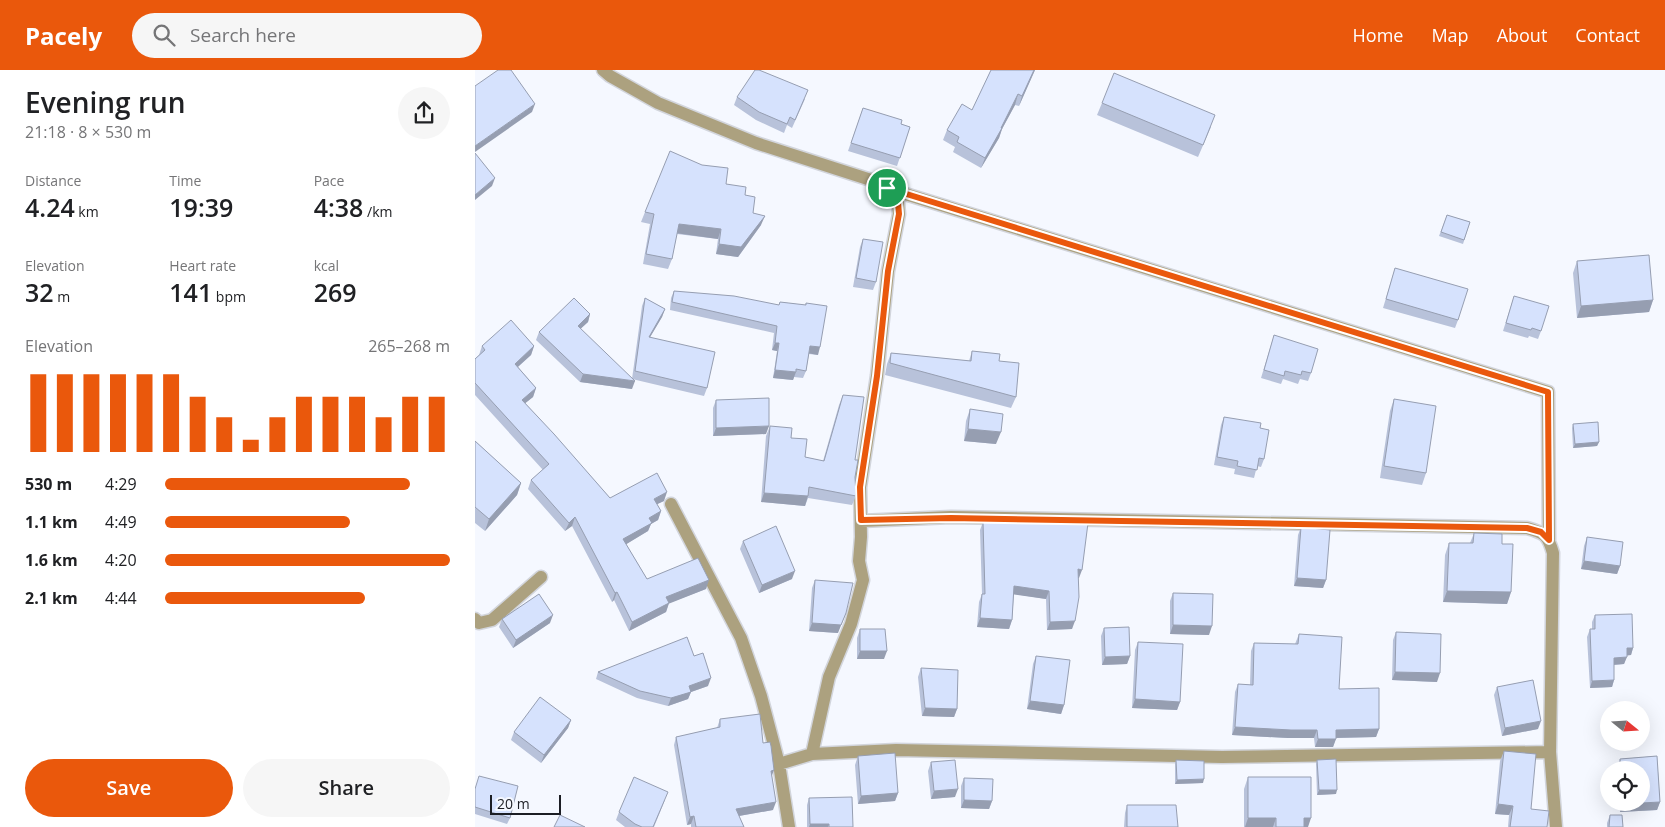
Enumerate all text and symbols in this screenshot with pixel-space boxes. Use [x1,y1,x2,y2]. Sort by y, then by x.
search box [132,13,482,58]
text: Pacely [25,19,102,52]
icon: search [150,21,178,49]
text: Search here [190,22,296,48]
text: Home [1353,23,1403,47]
text: Map [1431,23,1469,47]
text: About [1497,23,1547,47]
text: Contact [1575,23,1640,47]
text: Evening run [25,83,186,121]
button: share [398,87,450,139]
text: 21:18 · 8 × 530 m [25,121,151,143]
pin [866,167,908,209]
text: Distance [25,171,81,190]
text: Time [169,171,201,190]
text: Pace [314,171,344,190]
icon: arrive [873,174,901,202]
text: 4.24 [25,190,75,224]
text: 19:39 [169,190,233,224]
text: 4:38 [314,190,363,224]
text: km [75,202,99,221]
text: /km [363,202,392,221]
text: Elevation [25,256,84,275]
text: Heart rate [169,256,236,275]
text: kcal [314,256,339,275]
text: 32 [25,275,54,309]
text: 141 [169,275,212,309]
text: 269 [314,275,357,309]
text: m [54,287,70,306]
text: bpm [212,287,246,306]
text: Elevation [25,335,93,357]
text: 265–268 m [368,335,450,357]
text: 530 m [25,473,72,495]
text: 4:29 [105,473,137,495]
text: 1.1 km [25,511,78,533]
text: 4:49 [105,511,137,533]
text: 1.6 km [25,549,78,571]
text: 4:20 [105,549,137,571]
text: 2.1 km [25,587,78,609]
text: 4:44 [105,587,137,609]
north arrow [1600,701,1650,751]
map controls [1600,701,1650,811]
button: Save [25,759,233,817]
button: Share [243,759,450,817]
button: locate [1600,761,1650,811]
scale bar [490,792,561,815]
text: 20 m [497,794,530,813]

